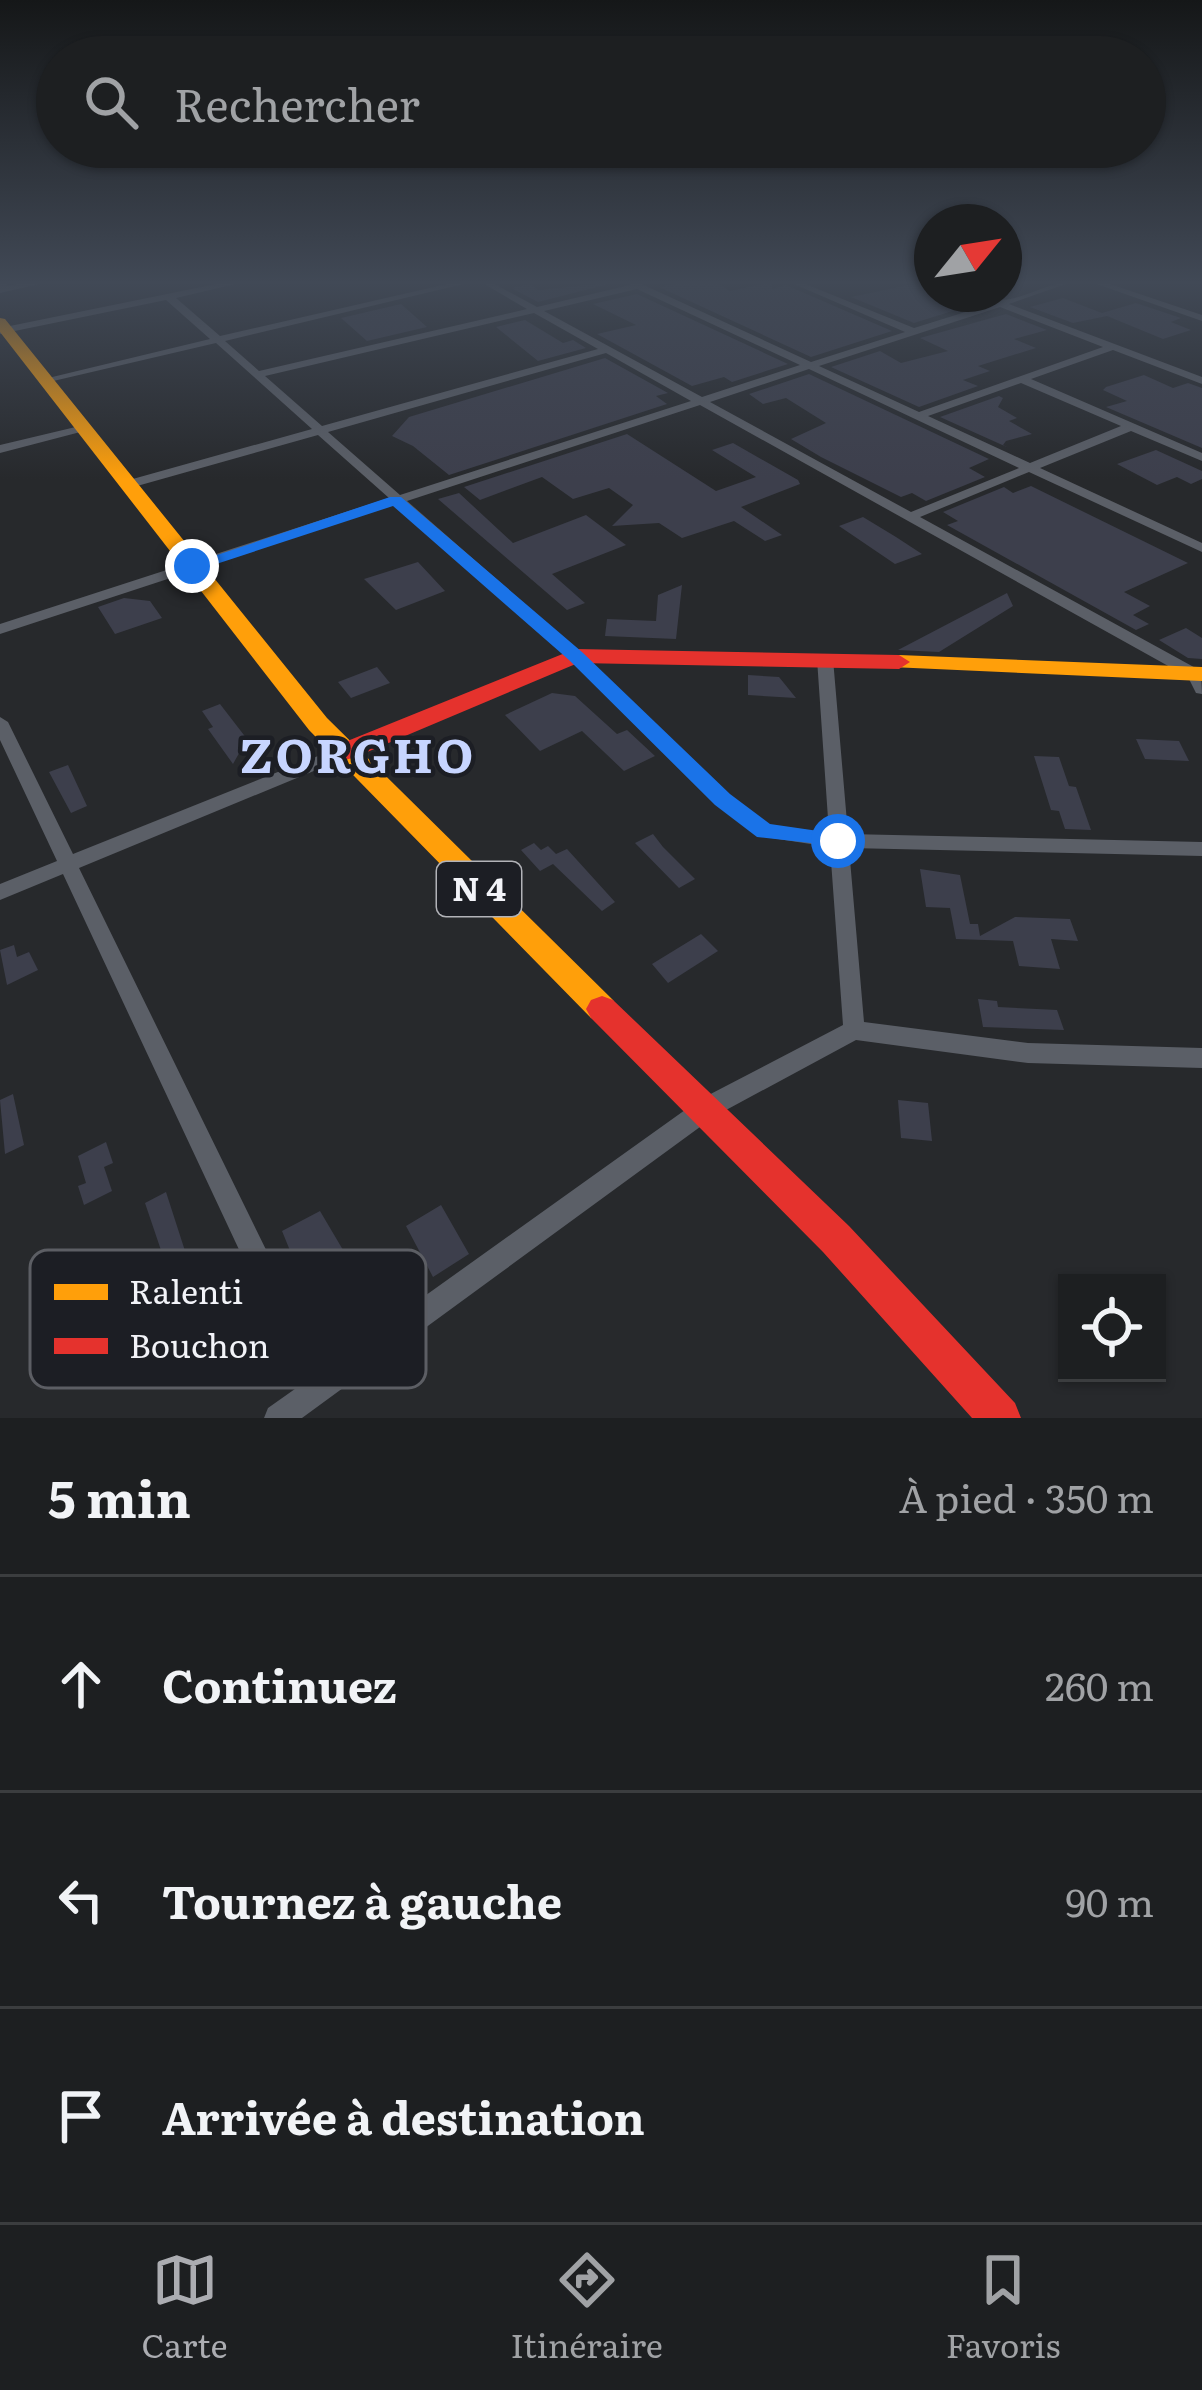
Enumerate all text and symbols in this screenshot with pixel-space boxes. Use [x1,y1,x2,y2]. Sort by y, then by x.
search box [36,36,1166,168]
icon: search [78,69,144,135]
text: Rechercher [174,69,420,136]
north arrow [914,204,1022,312]
route end [165,539,219,593]
district label: ZORGHO [240,717,476,788]
route start [811,814,865,868]
road number: N 4 [437,862,521,916]
legend [30,1250,426,1388]
text: Ralenti [129,1265,243,1314]
map controls [1058,1274,1166,1382]
button: locate [1058,1274,1166,1382]
text: Bouchon [129,1319,270,1368]
text: 5 min [48,1458,191,1534]
text: À pied · 350 m [899,1467,1154,1525]
text: Continuez [162,1650,397,1717]
icon: ahead [48,1651,114,1717]
text: 260 m [1045,1655,1154,1713]
text: Tournez à gauche [162,1866,562,1933]
icon: left [48,1867,114,1933]
text: 90 m [1065,1871,1154,1929]
text: Arrivée à destination [162,2082,645,2149]
icon: arrive [48,2083,114,2149]
tab: Carte [141,2247,228,2368]
tab: Itinéraire [510,2247,663,2368]
tab: Favoris [946,2247,1061,2368]

